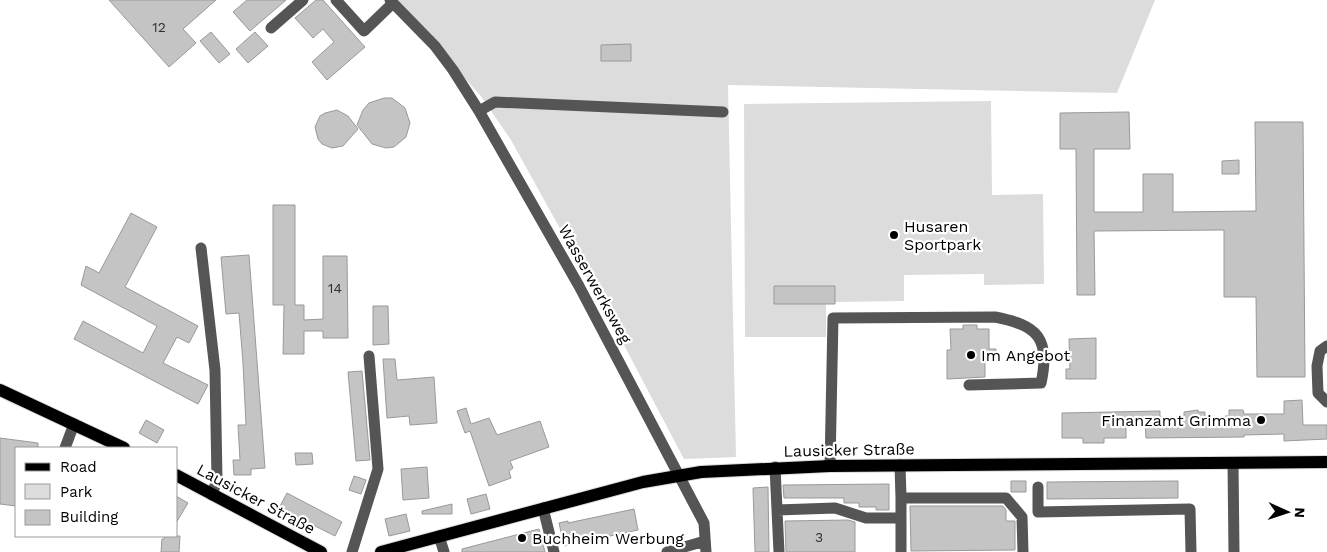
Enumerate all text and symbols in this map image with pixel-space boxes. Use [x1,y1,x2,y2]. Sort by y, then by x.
house number: 12 [152,19,166,35]
place label: Husaren Sportpark [904,217,981,254]
street label: Wasserwerksweg [554,221,636,347]
marker: Husaren Sportpark [888,229,900,241]
house number: 14 [328,280,342,296]
place label: Im Angebot [981,346,1070,365]
marker: Im Angebot [965,349,977,361]
place label: Finanzamt Grimma [1101,411,1251,430]
marker: Finanzamt Grimma [1255,414,1267,426]
street label: Lausicker Straße [783,439,915,461]
legend [15,447,178,537]
text: Road [60,458,97,476]
street label: Lausicker Straße [194,460,318,538]
text: Park [60,483,93,501]
north arrow [1262,487,1312,537]
text: N [1292,507,1308,518]
text: Building [60,508,118,526]
place label: Buchheim Werbung [532,529,684,548]
house number: 3 [815,529,823,545]
marker: Buchheim Werbung [516,532,528,544]

